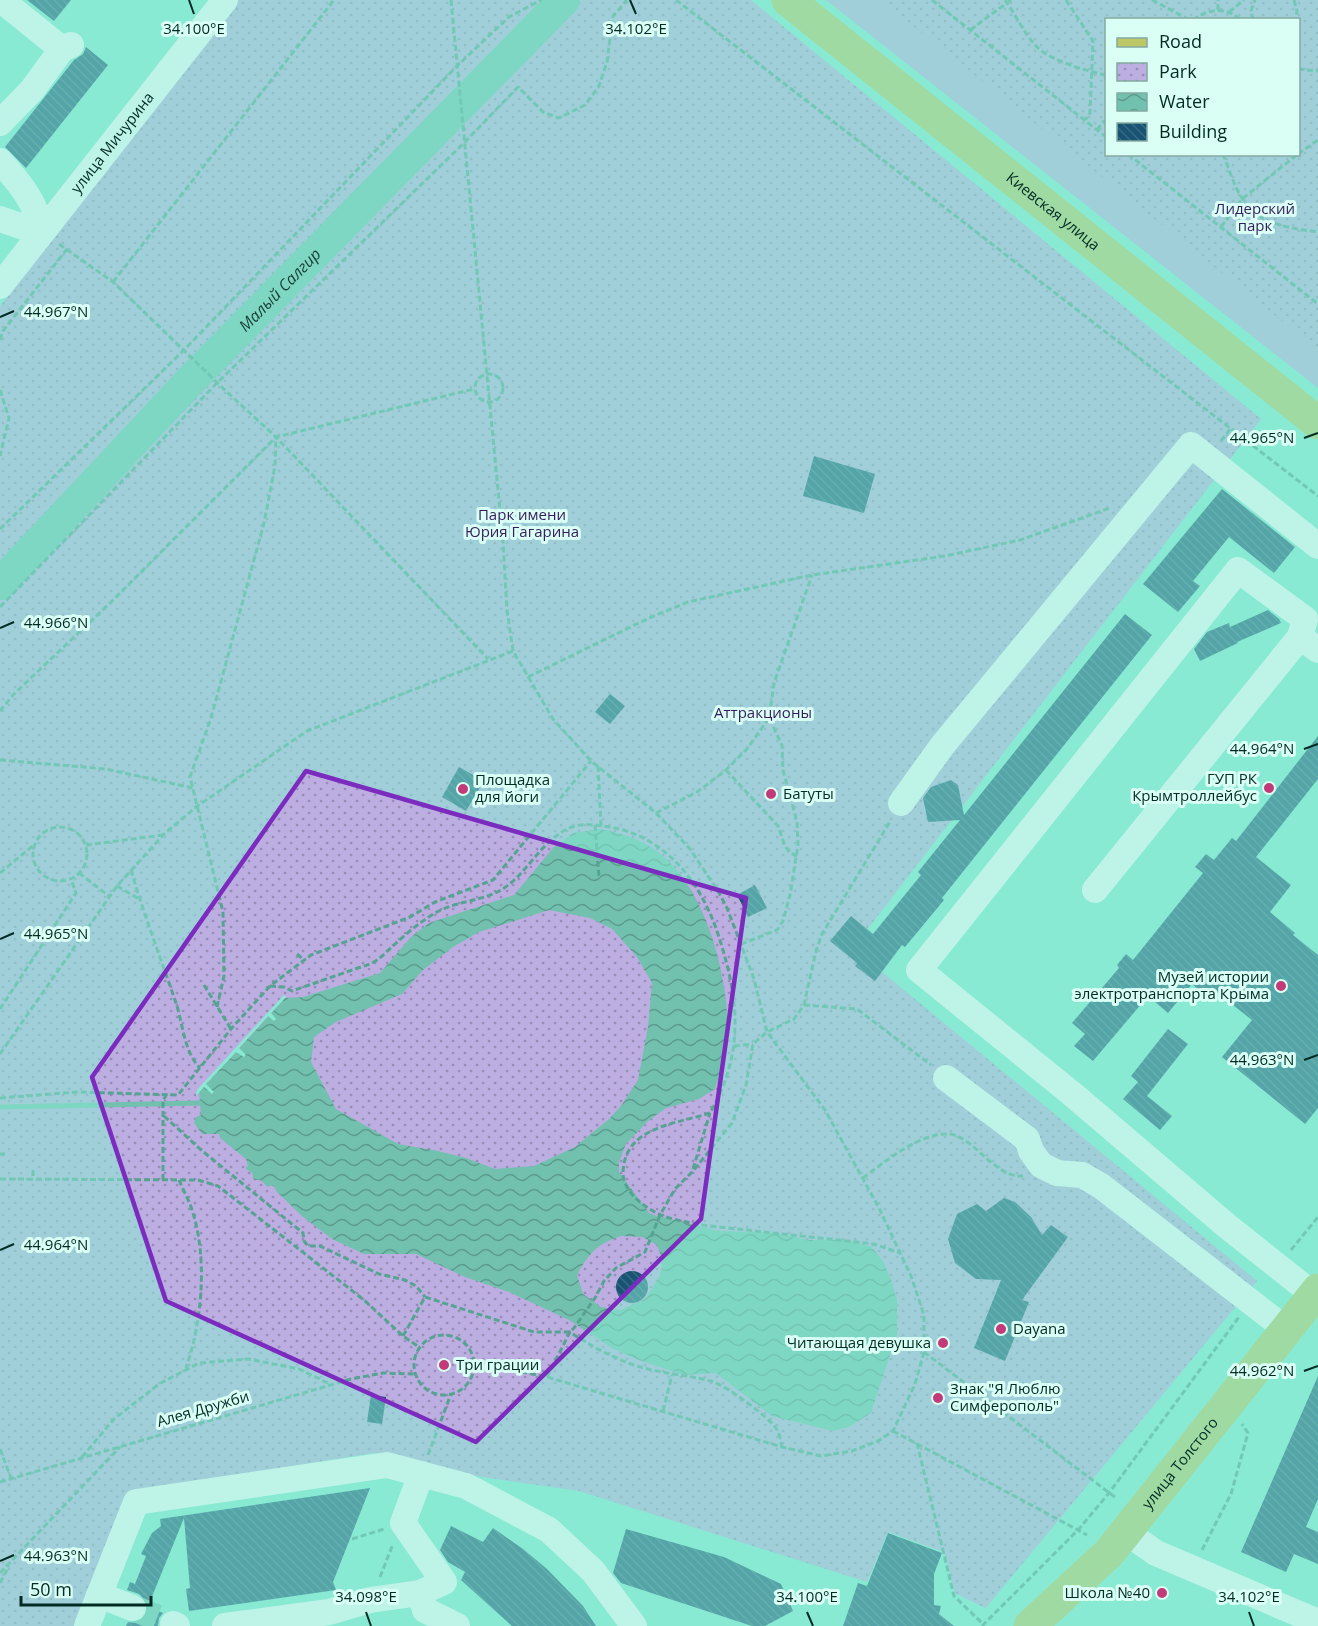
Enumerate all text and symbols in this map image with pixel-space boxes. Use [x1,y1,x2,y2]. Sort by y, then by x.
text: 34.100°E [163,18,225,38]
text: 34.102°E [605,18,667,38]
legend [1105,18,1300,156]
text: Road [1159,29,1202,53]
text: Park [1159,59,1197,83]
street label: улица Мичурина [66,88,158,197]
text: Water [1159,89,1210,113]
text: Building [1159,119,1227,143]
street label: Киевская улица [1003,167,1105,254]
park label: Лидерский парк [1215,198,1295,235]
water label: Малый Салгир [234,243,326,336]
text: 44.967°N [24,301,88,321]
text: 44.965°N [1230,427,1294,447]
park label: Парк имени Юрия Гагарина [465,504,579,541]
text: 44.966°N [24,612,88,632]
park label: Аттракционы [714,702,812,722]
text: 44.964°N [1230,738,1294,758]
place label: ГУП РК Крымтроллейбус [1132,768,1258,805]
place label: Площадка для йоги [475,769,550,806]
marker: ГУП РК Крымтроллейбус [1262,781,1276,795]
marker: Площадка для йоги [456,782,470,796]
place label: Батуты [783,783,834,803]
marker: Батуты [764,787,778,801]
text: 44.965°N [24,923,88,943]
place label: Музей истории электротранспорта Крыма [1074,966,1269,1003]
marker: Музей истории электротранспорта Крыма [1274,979,1288,993]
text: 44.963°N [1230,1049,1294,1069]
text: 44.964°N [24,1234,88,1254]
place label: Dayana [1013,1318,1066,1338]
marker: Dayana [994,1322,1008,1336]
place label: Читающая девушка [787,1332,931,1352]
marker: Читающая девушка [936,1336,950,1350]
place label: Три грации [456,1354,539,1374]
marker: Три грации [437,1358,451,1372]
text: 44.962°N [1230,1360,1294,1380]
place label: Знак "Я Люблю Симферополь" [950,1378,1061,1415]
street label: Алея Дружби [154,1385,251,1431]
marker: Знак "Я Люблю Симферополь" [931,1391,945,1405]
street label: улица Толстого [1137,1413,1222,1513]
text: 44.963°N [24,1545,88,1565]
scale bar [21,1569,152,1607]
text: 50 m [30,1577,72,1601]
place label: Школа №40 [1065,1582,1150,1602]
text: 34.098°E [335,1586,397,1606]
text: 34.100°E [776,1586,838,1606]
marker: Школа №40 [1155,1586,1169,1600]
text: 34.102°E [1218,1586,1280,1606]

